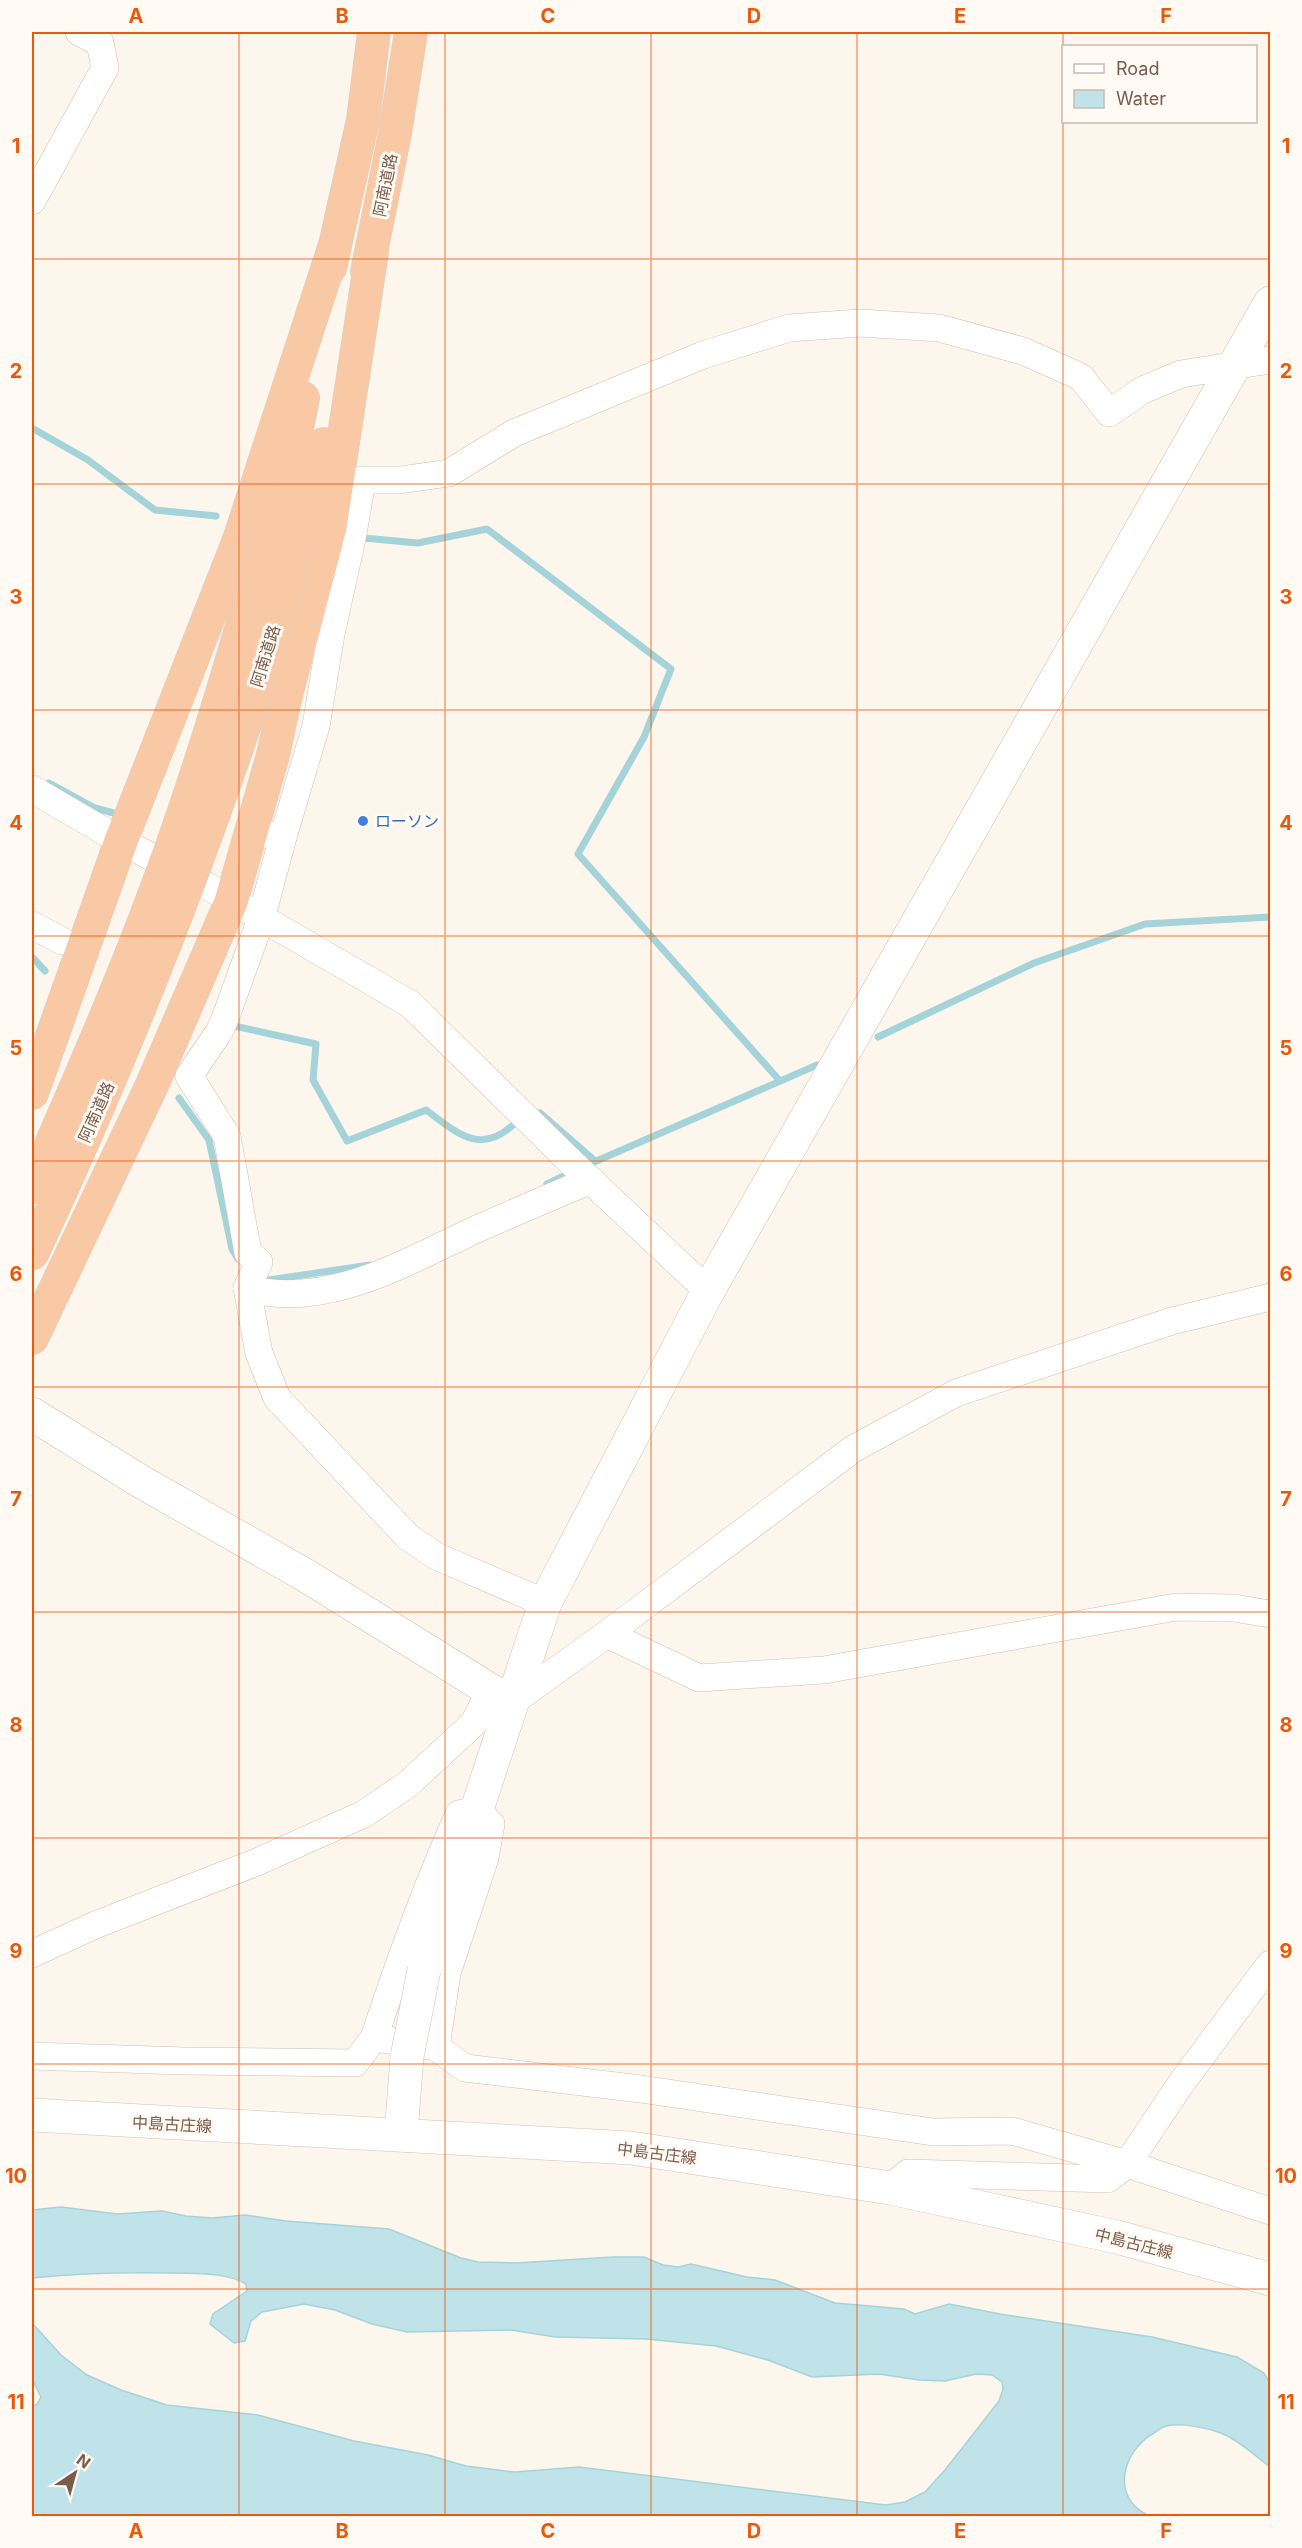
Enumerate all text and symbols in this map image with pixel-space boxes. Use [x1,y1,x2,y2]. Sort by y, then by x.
text: A [129,4,144,28]
text: B [335,4,349,28]
text: C [541,4,555,28]
text: D [747,4,761,28]
text: E [954,4,966,28]
text: F [1160,4,1172,28]
legend [1062,45,1257,123]
text: Road [1116,58,1159,79]
text: Water [1116,88,1166,109]
text: 1 [12,134,20,158]
text: 1 [1282,134,1290,158]
street label: 阿南道路 [369,152,401,218]
text: 2 [10,359,22,383]
text: 2 [1280,359,1292,383]
text: 3 [10,585,22,609]
text: 3 [1280,585,1292,609]
street label: 阿南道路 [246,622,284,690]
text: 4 [9,811,23,835]
place label: ローソン [375,811,439,831]
text: 4 [1279,811,1293,835]
marker: ローソン [356,814,370,828]
text: 5 [10,1036,22,1060]
text: 5 [1280,1036,1292,1060]
street label: 阿南道路 [74,1079,118,1145]
text: 6 [10,1262,23,1286]
text: 6 [1280,1262,1293,1286]
text: 7 [10,1487,22,1511]
text: 7 [1280,1487,1292,1511]
text: 8 [9,1713,23,1737]
text: 8 [1279,1713,1293,1737]
text: 9 [10,1939,23,1963]
text: 9 [1280,1939,1293,1963]
street label: 中島古庄線 [132,2112,212,2136]
street label: 中島古庄線 [616,2138,698,2168]
text: 10 [5,2164,27,2188]
text: 10 [1275,2164,1297,2188]
street label: 中島古庄線 [1093,2224,1175,2262]
text: 11 [7,2390,25,2414]
text: 11 [1277,2390,1295,2414]
north arrow [45,2443,105,2503]
text: N [73,2449,95,2473]
text: A [129,2519,144,2543]
text: B [335,2519,349,2543]
text: C [541,2519,555,2543]
text: D [747,2519,761,2543]
text: E [954,2519,966,2543]
text: F [1160,2519,1172,2543]

